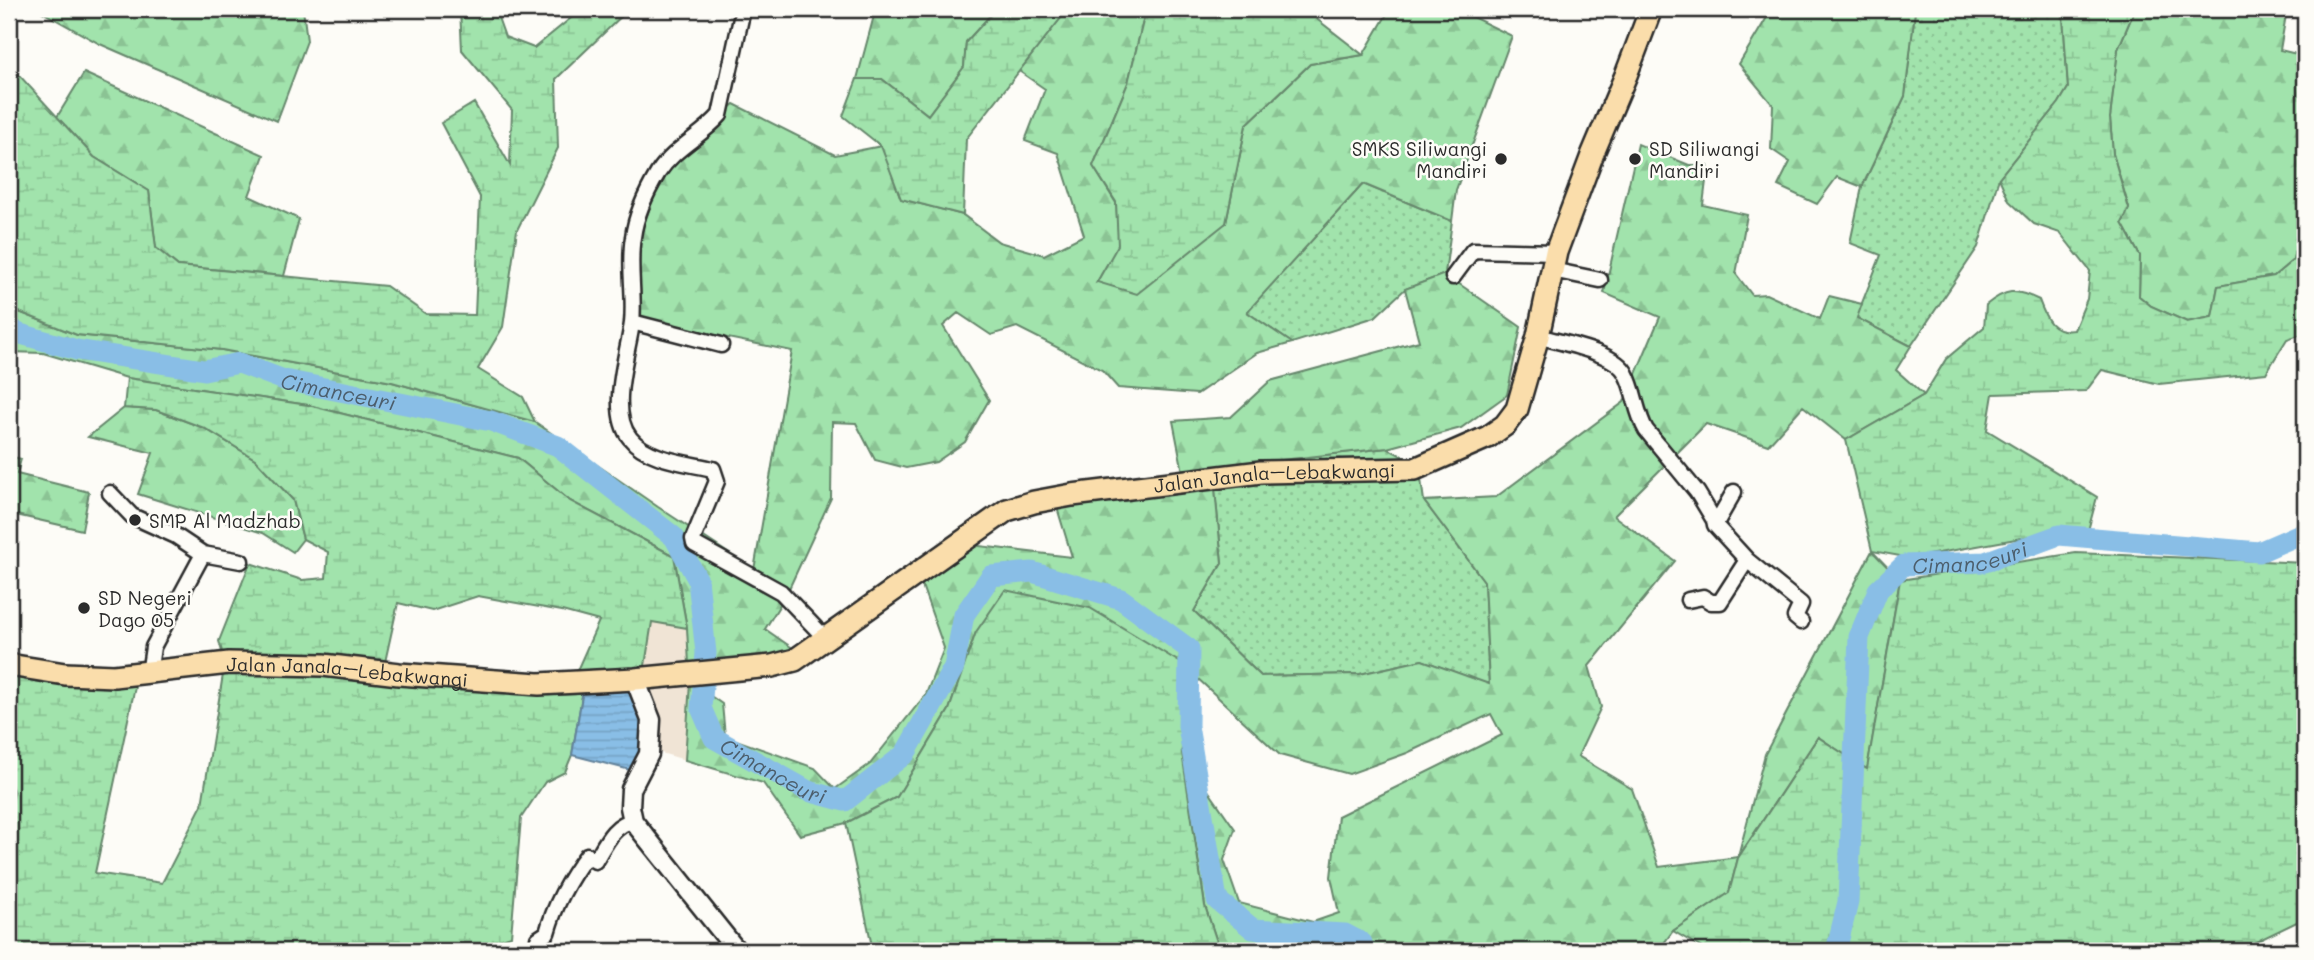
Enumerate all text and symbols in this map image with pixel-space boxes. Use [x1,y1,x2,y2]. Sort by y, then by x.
place label: SMKS Siliwangi Mandiri [1352,136,1487,183]
place label: SD Siliwangi Mandiri [1649,136,1760,183]
marker: SMKS Siliwangi Mandiri [1493,151,1509,167]
marker: SD Siliwangi Mandiri [1627,151,1643,167]
water label: Cimanceuri [279,366,399,416]
street label: Jalan Janala–Lebakwangi [1152,457,1395,497]
place label: SMP Al Madzhab [149,508,301,533]
marker: SMP Al Madzhab [127,512,143,528]
water label: Cimanceuri [1912,534,2031,578]
place label: SD Negeri Dago 05 [98,585,192,632]
marker: SD Negeri Dago 05 [76,600,92,616]
street label: Jalan Janala–Lebakwangi [226,650,469,691]
water label: Cimanceuri [716,731,830,809]

